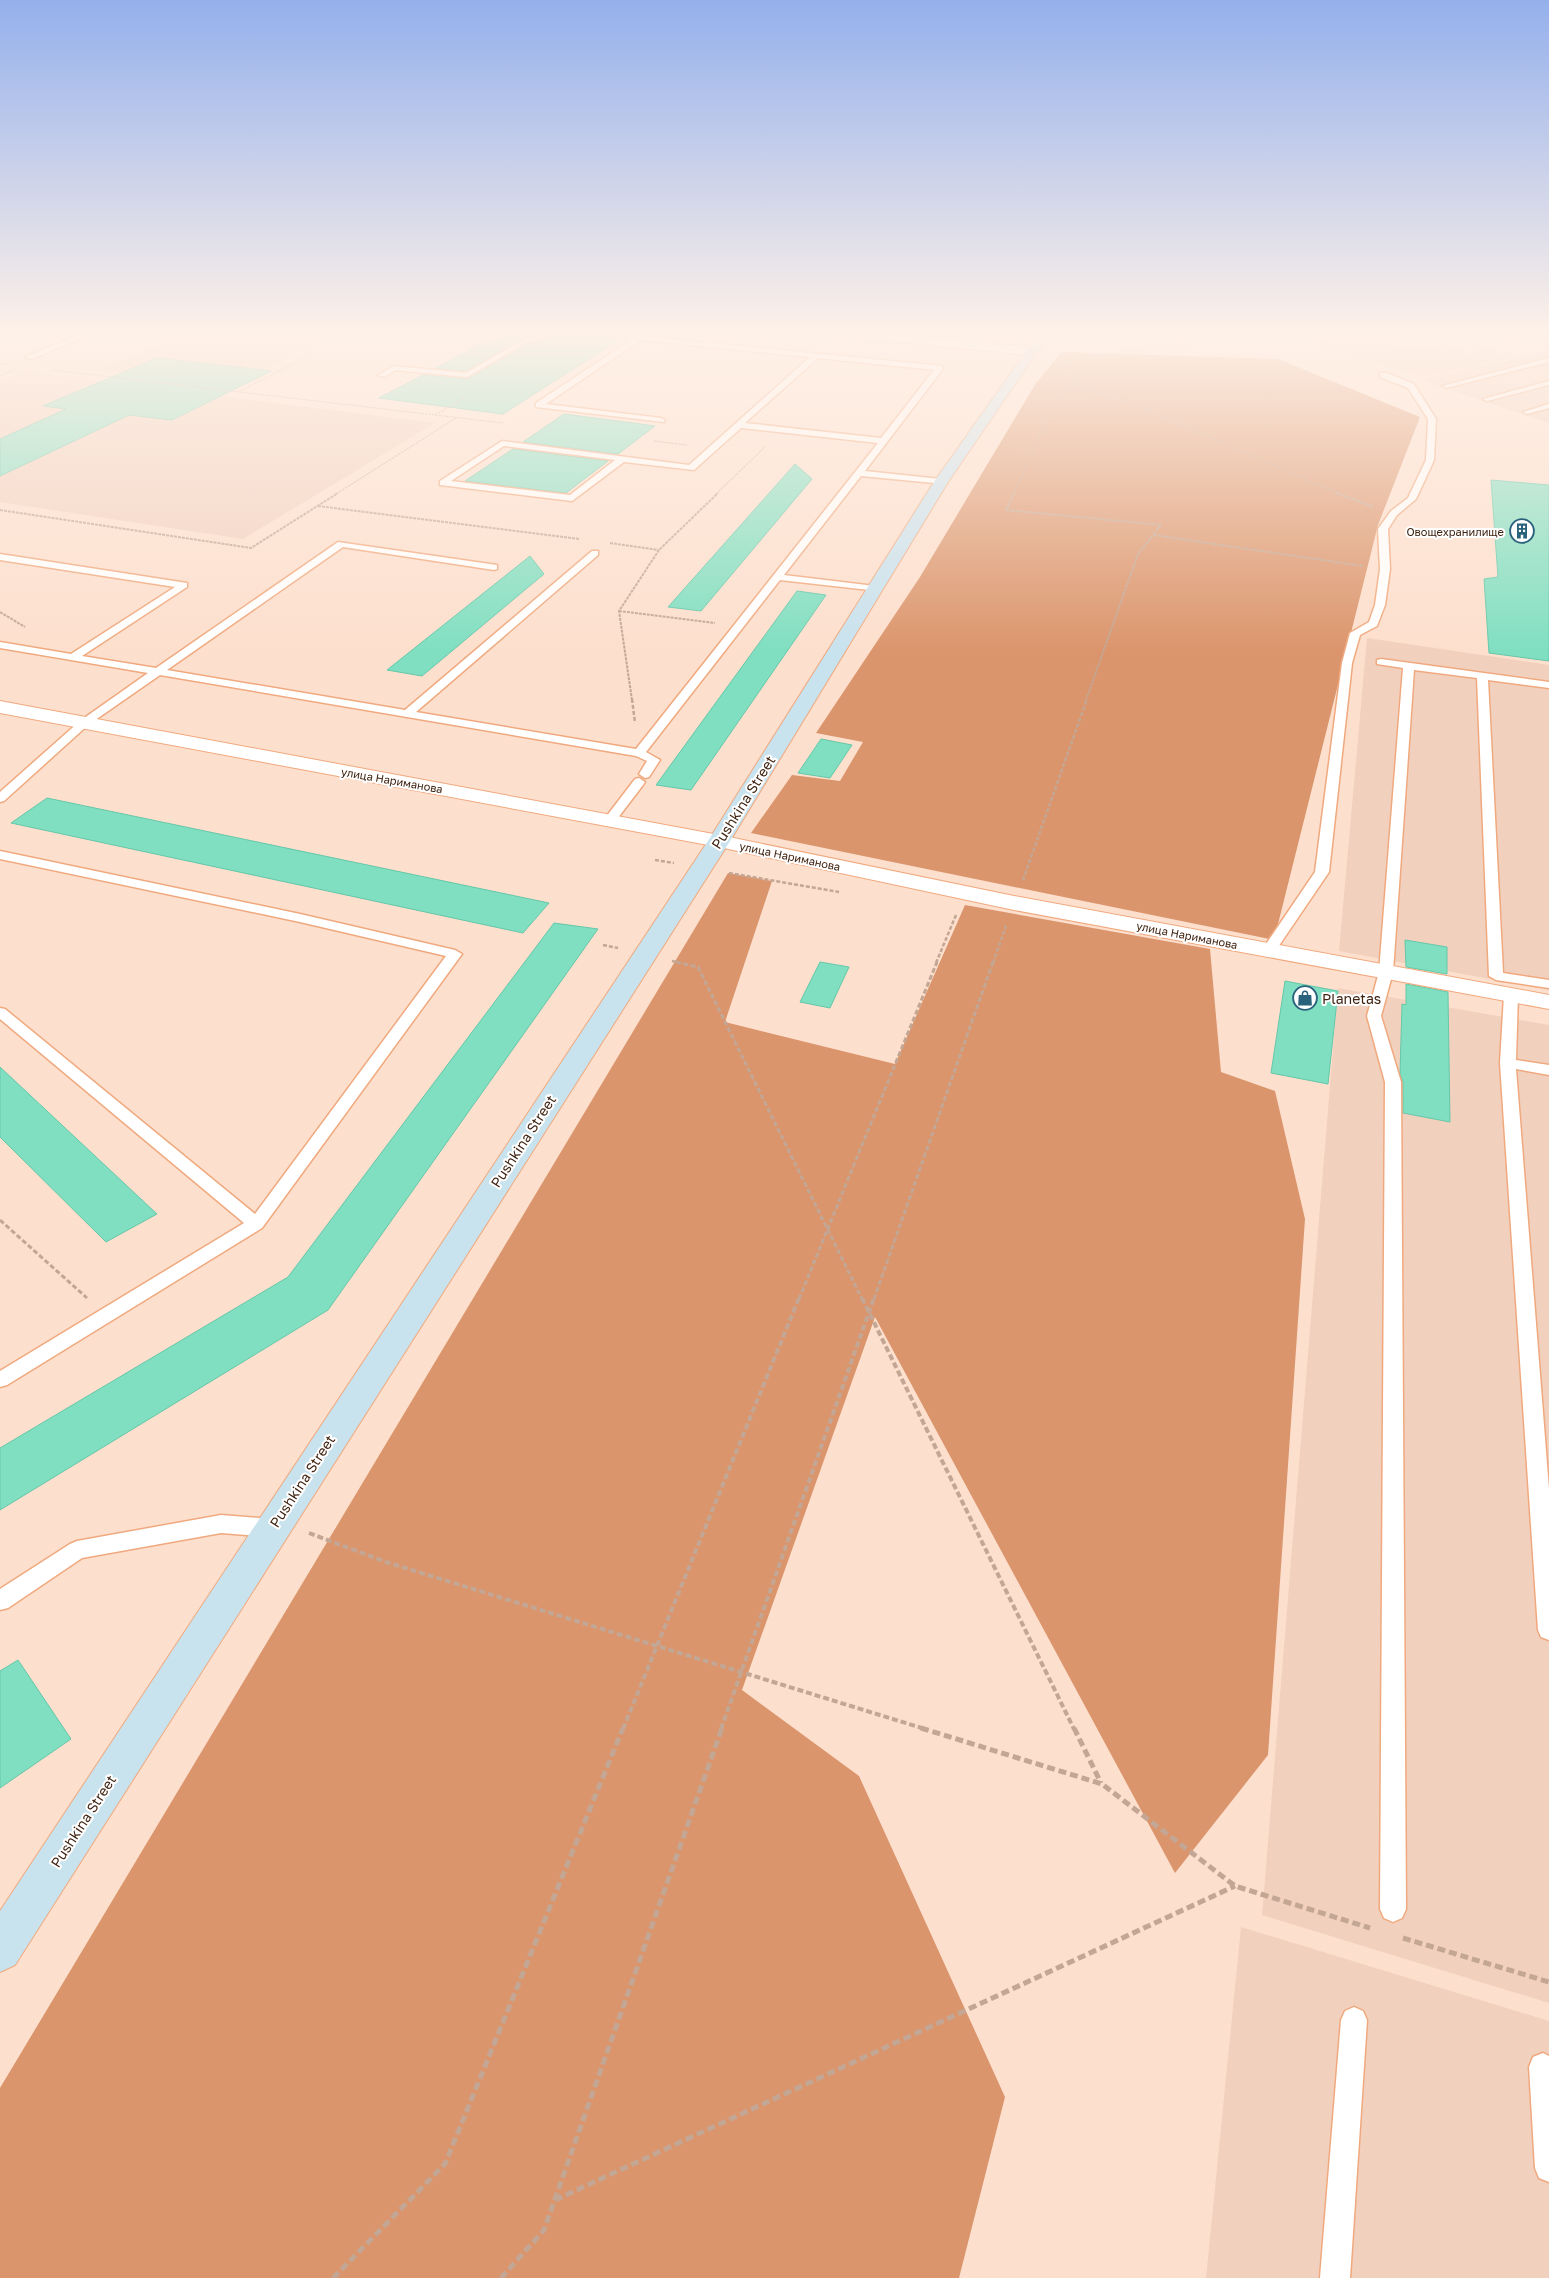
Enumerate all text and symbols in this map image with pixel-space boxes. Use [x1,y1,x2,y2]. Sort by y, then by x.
building icon: Овощехранилище [1509,518,1535,544]
place label: Овощехранилище [1406,525,1504,538]
street label: Pushkina Street [707,752,779,852]
street label: улица Нариманова [340,765,444,795]
street label: улица Нариманова [738,839,842,873]
street label: улица Нариманова [1135,919,1239,951]
shop icon: Planetas [1292,985,1318,1011]
place label: Planetas [1322,990,1381,1007]
street label: Pushkina Street [487,1092,559,1190]
street label: Pushkina Street [266,1432,338,1530]
street label: Pushkina Street [47,1772,119,1870]

